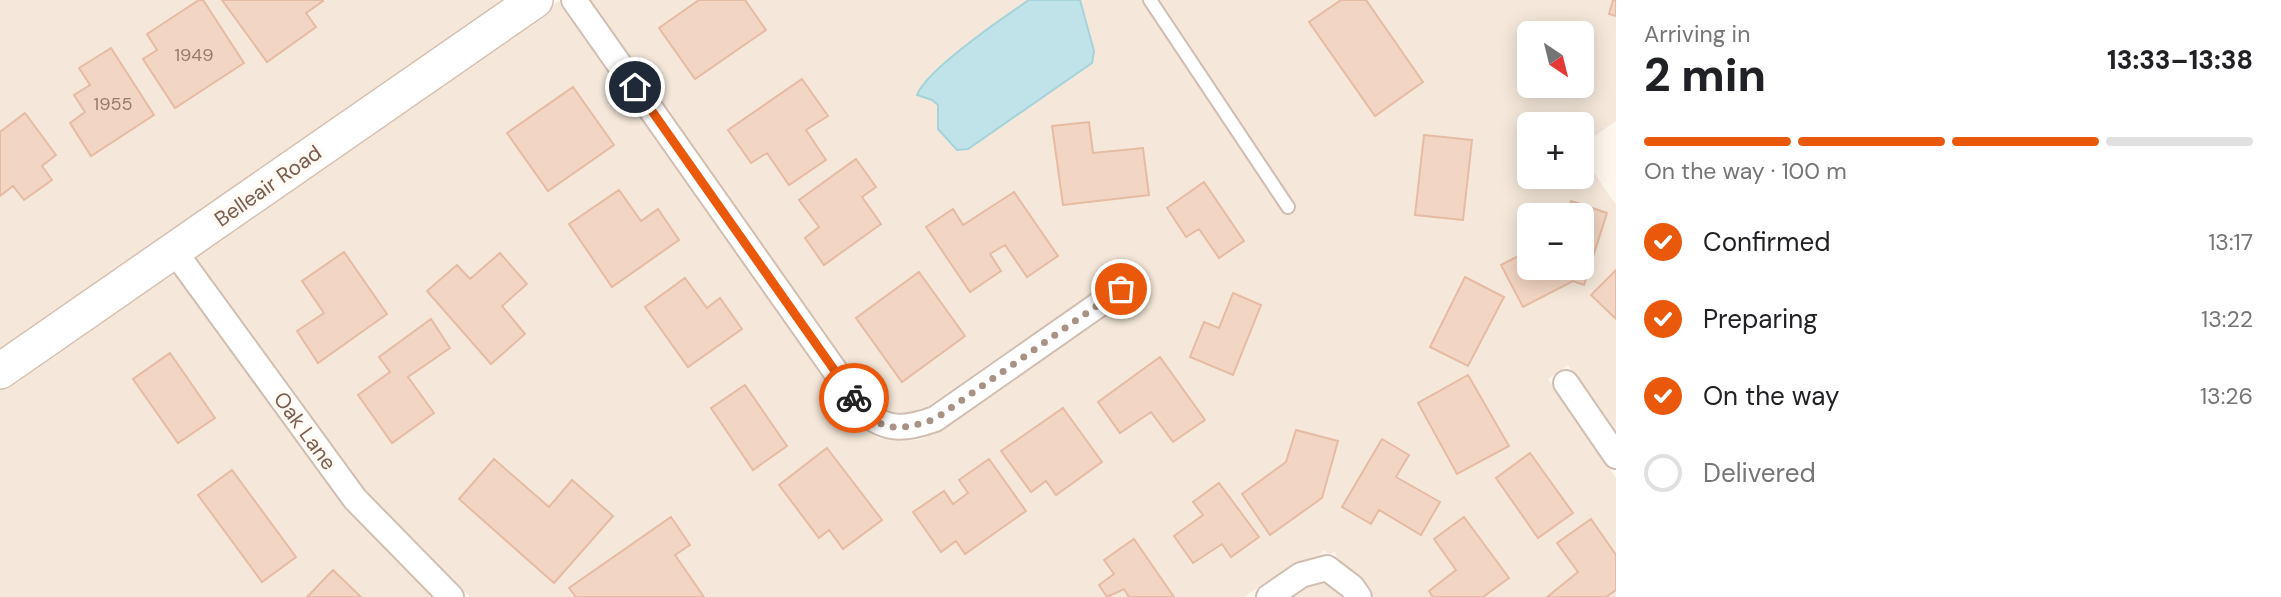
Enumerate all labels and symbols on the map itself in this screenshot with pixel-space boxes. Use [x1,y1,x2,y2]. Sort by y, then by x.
north arrow [1517,21,1594,98]
house number: 1949 [174,43,214,67]
pin [605,57,665,117]
house number: 1955 [94,92,132,116]
street label: Belleair Road [209,139,327,233]
pin [1091,259,1151,319]
courier [819,363,889,433]
street label: Oak Lane [267,386,343,476]

